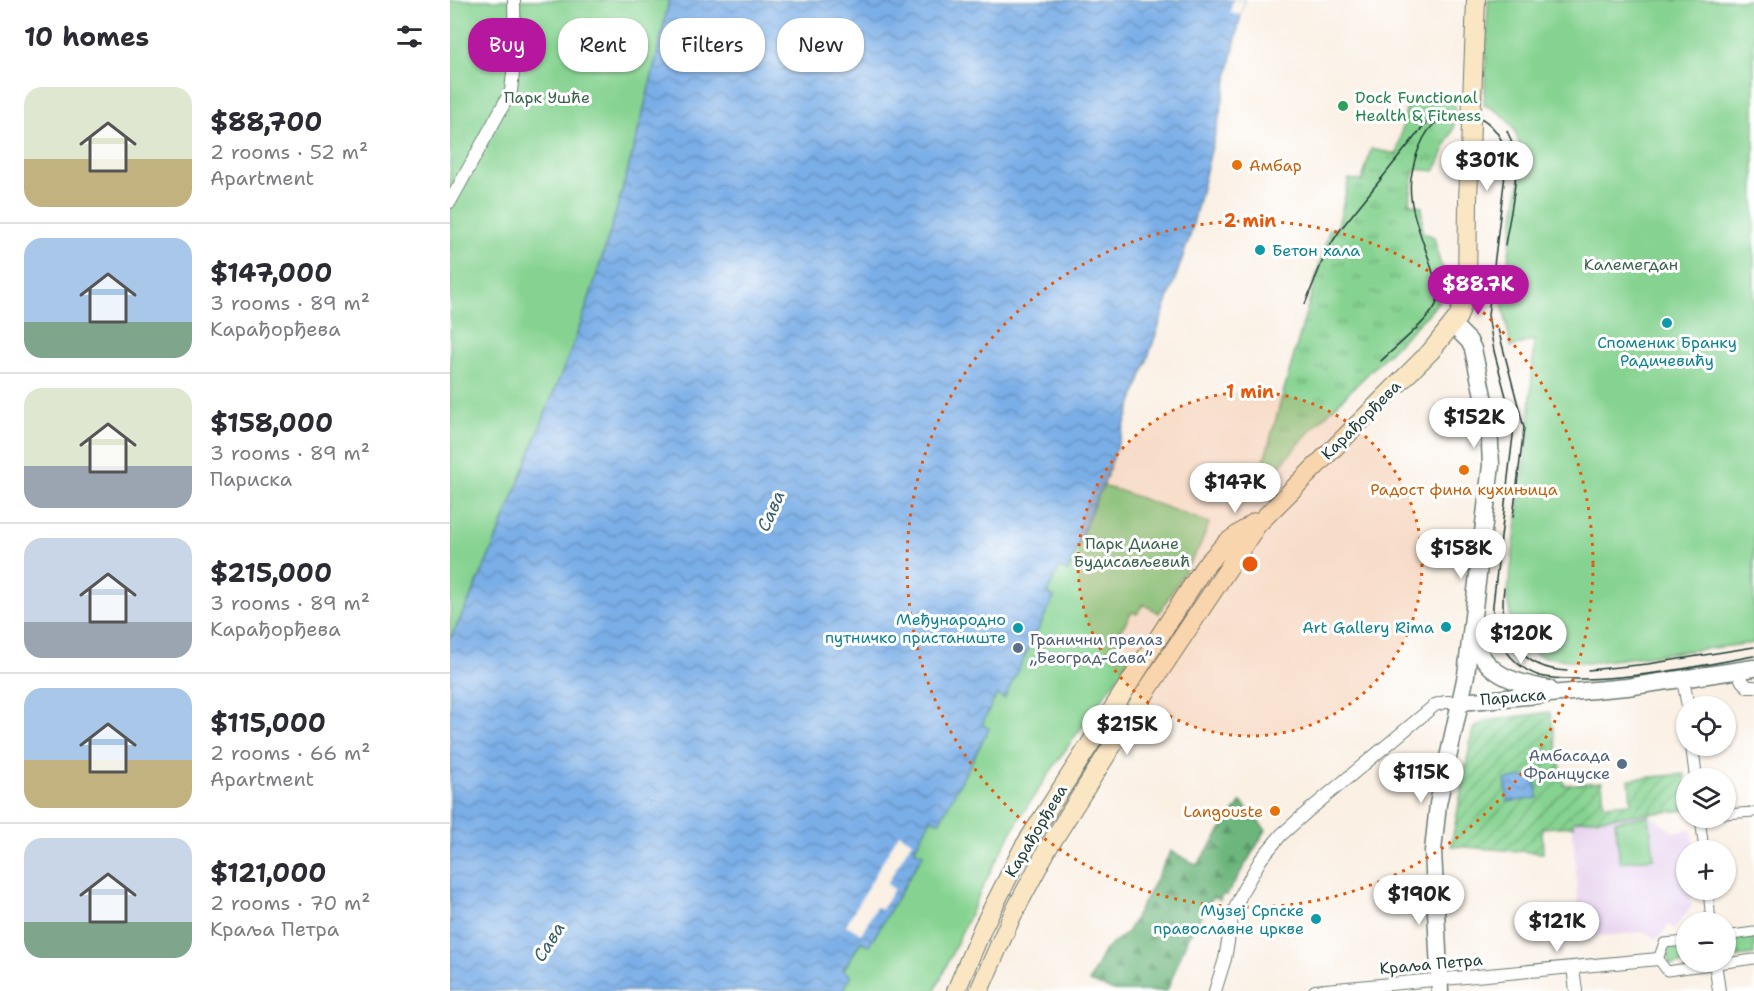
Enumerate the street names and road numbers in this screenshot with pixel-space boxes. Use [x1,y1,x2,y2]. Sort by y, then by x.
street label: Карађорђева [1317,376,1405,464]
street label: Париска [1479,684,1547,710]
street label: Карађорђева [1000,781,1072,881]
street label: Краља Петра [1379,949,1483,979]

